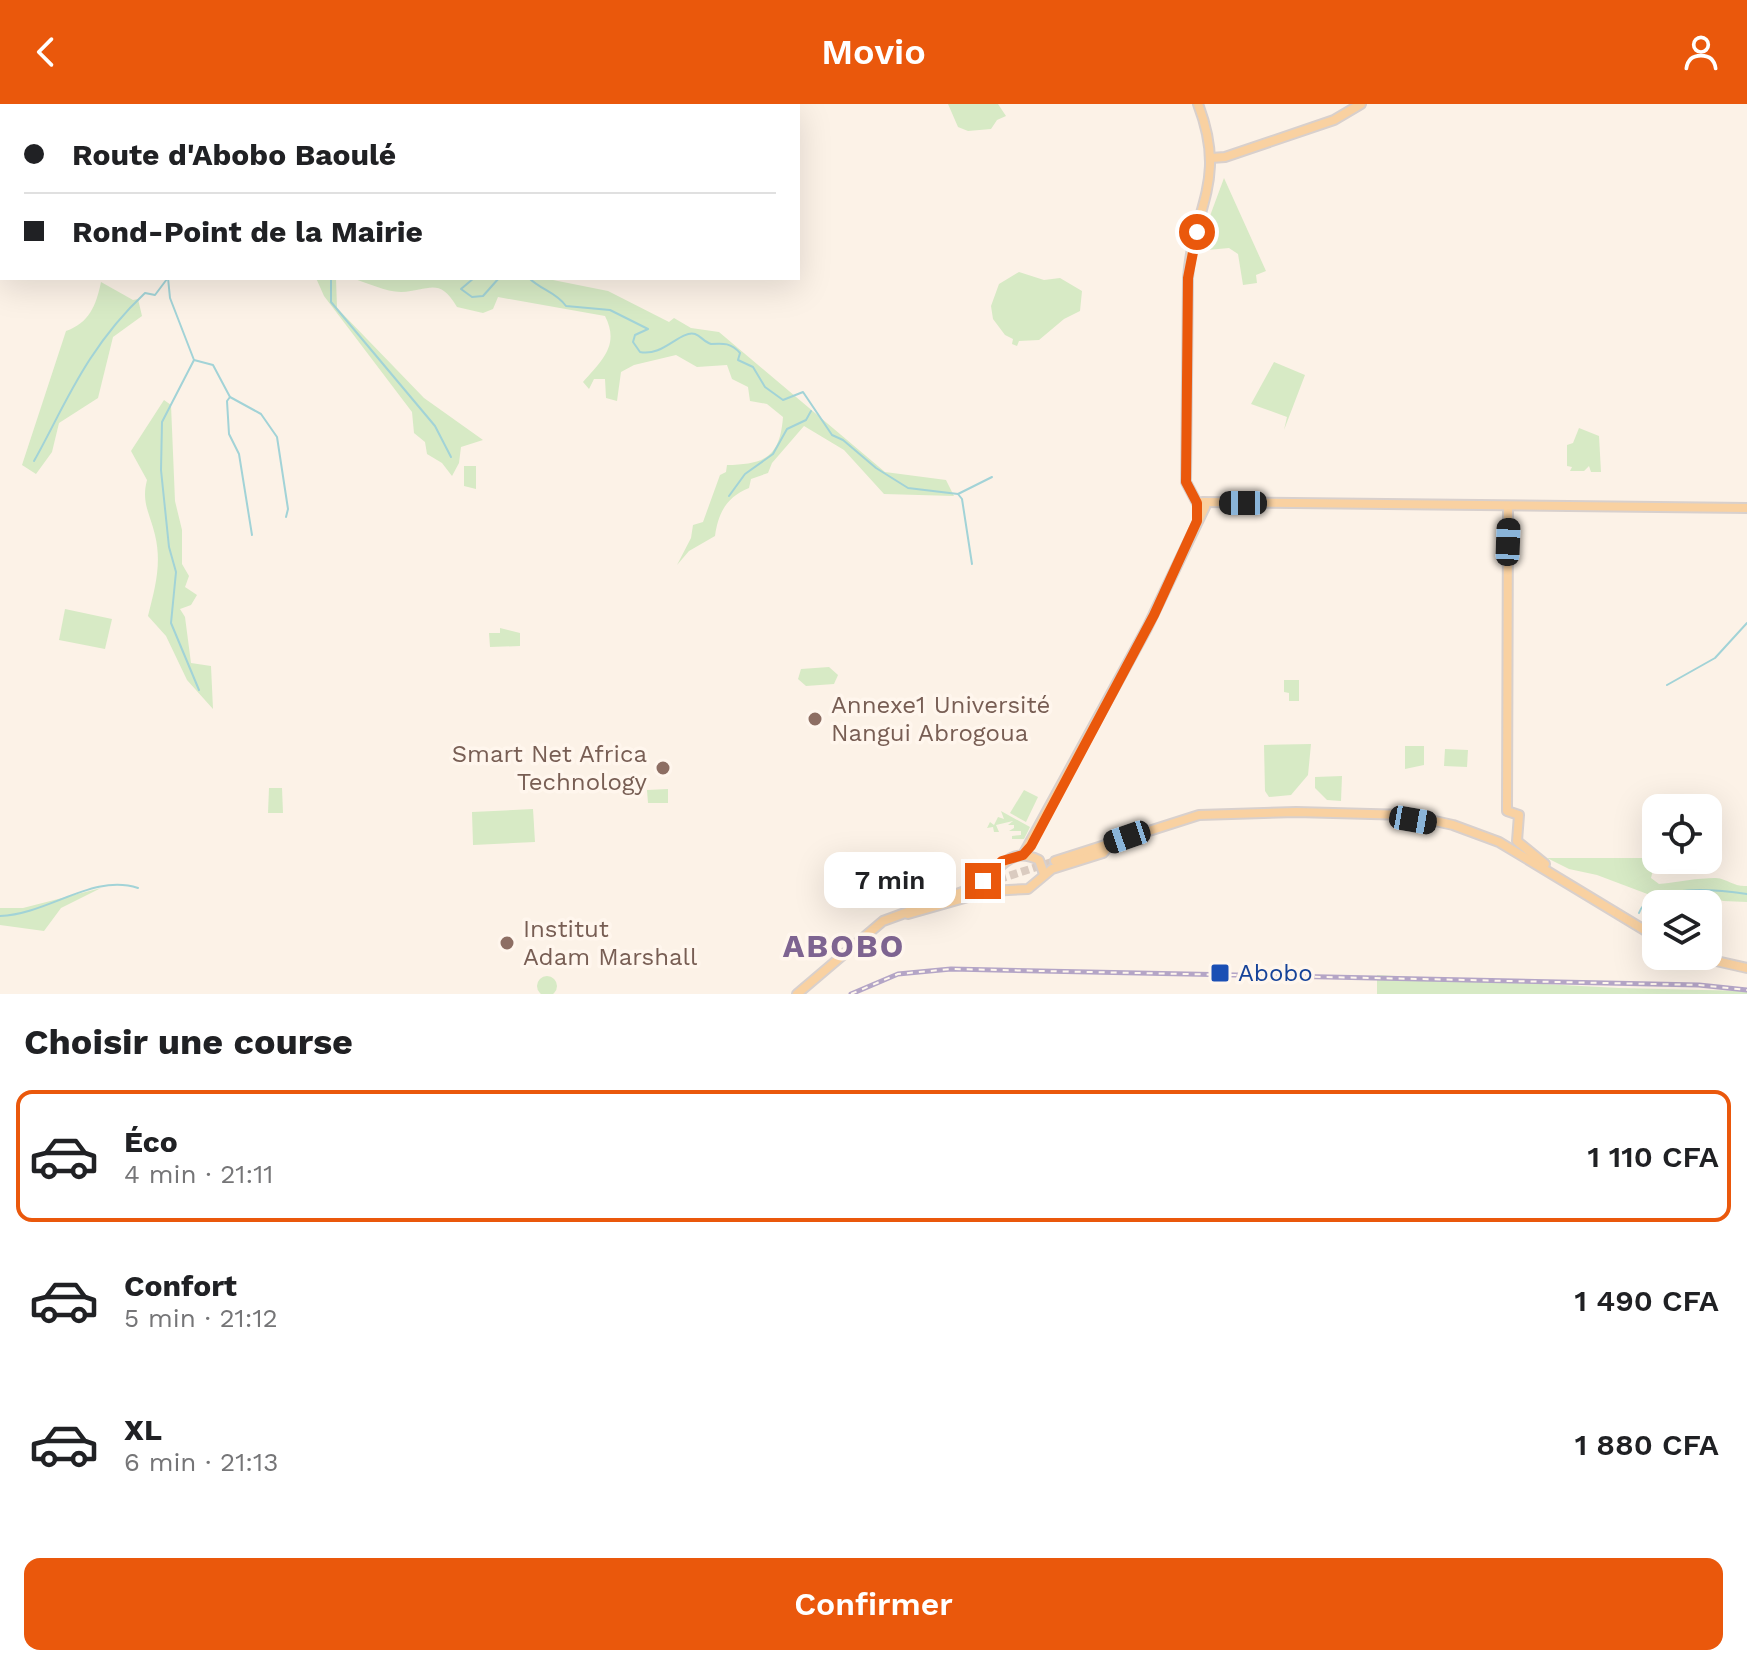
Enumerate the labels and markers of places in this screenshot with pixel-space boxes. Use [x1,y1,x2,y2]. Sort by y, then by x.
place label: Annexe1 Université Nangui Abrogoua [831,691,1050,747]
marker: Annexe1 Université Nangui Abrogoua [806,710,824,728]
place label: Smart Net Africa Technology [452,740,648,796]
marker: Smart Net Africa Technology [654,759,672,777]
place label: Institut Adam Marshall [523,915,698,971]
marker: Institut Adam Marshall [498,934,516,952]
place label: Abobo [1238,959,1313,987]
marker: Abobo [1209,962,1231,984]

